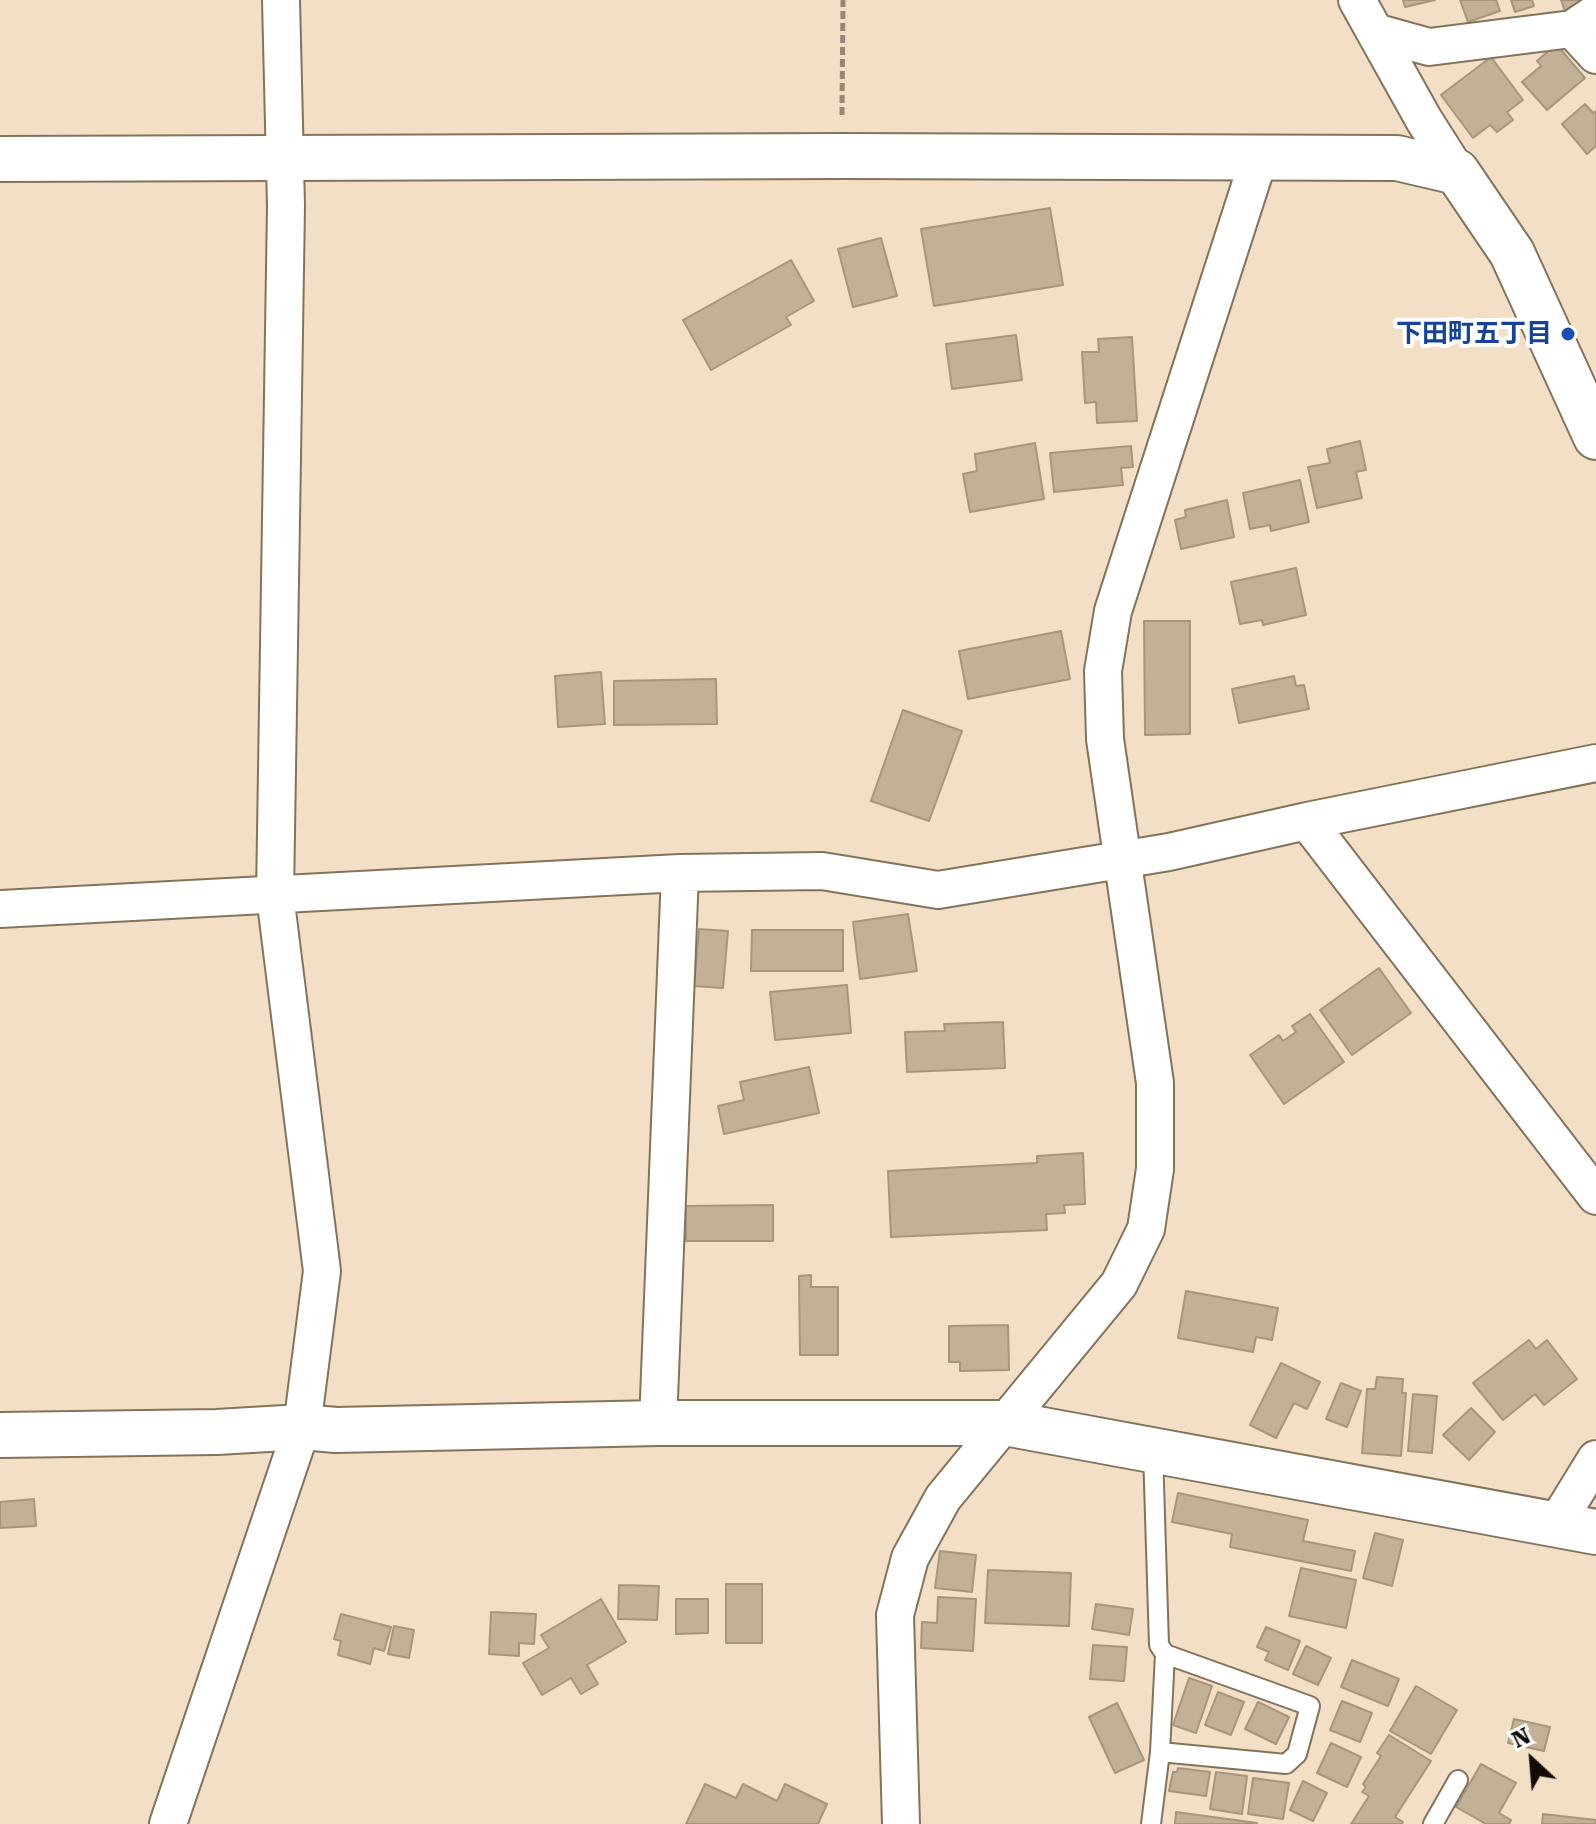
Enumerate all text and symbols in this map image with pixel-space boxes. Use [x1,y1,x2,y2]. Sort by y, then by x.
place label: 下田町五丁目 [1396,318,1552,350]
marker: 下田町五丁目 [1559,325,1577,343]
north arrow [1492,1720,1572,1800]
text: N [1508,1723,1534,1753]

